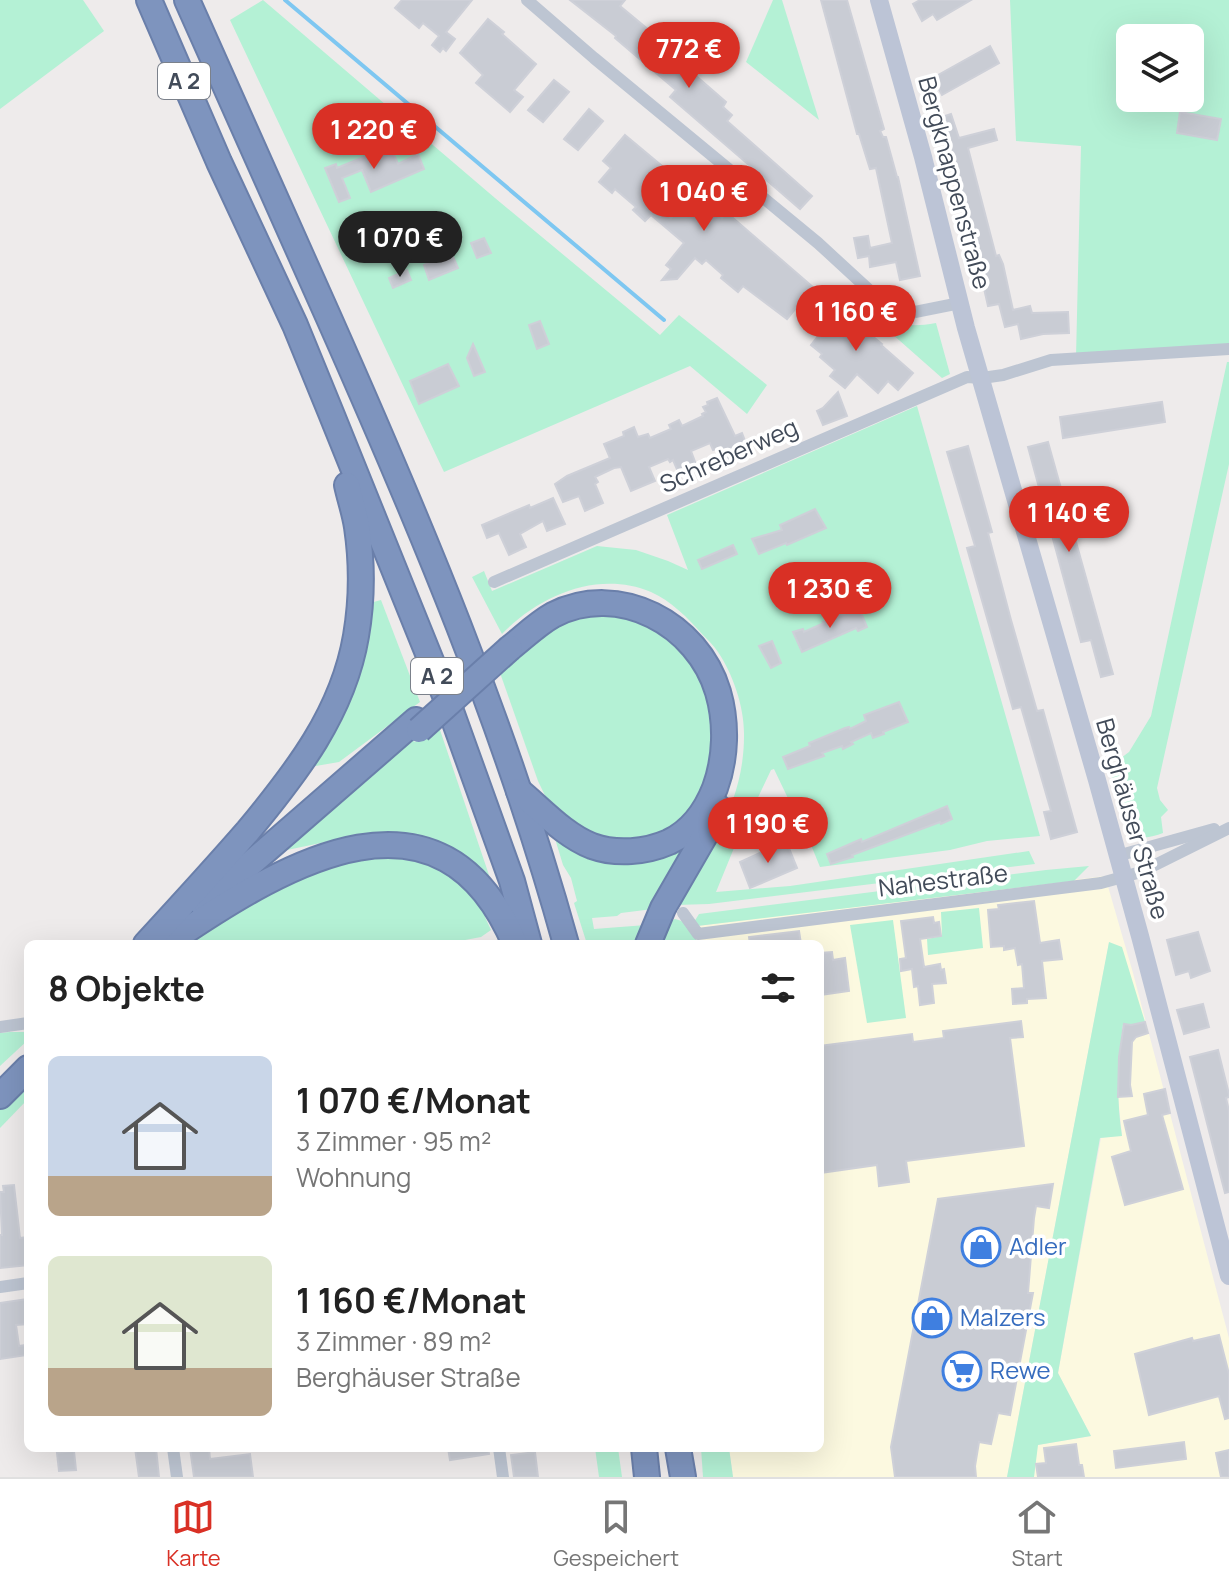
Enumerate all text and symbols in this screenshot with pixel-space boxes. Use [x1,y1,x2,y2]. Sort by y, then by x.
pin: 772 € [633,22,745,90]
map controls [1116,24,1204,112]
button: layers [1116,24,1204,112]
text: 772 € [656,30,722,66]
road number: A 2 [158,63,210,99]
street label: Bergknappenstraße [911,73,1000,293]
pin: 1 220 € [300,103,448,171]
text: 1 220 € [330,111,418,147]
pin: 1 040 € [630,165,778,233]
text: 1 040 € [659,173,749,209]
pin: 1 070 € [326,211,474,279]
text: 1 070 € [356,219,444,255]
pin: 1 160 € [782,285,930,353]
text: 1 160 € [814,293,898,329]
street label: Schreberweg [654,409,803,500]
pin: 1 140 € [995,486,1143,554]
text: 1 140 € [1027,494,1111,530]
pin: 1 230 € [756,562,904,630]
text: 1 230 € [786,570,874,606]
road number: A 2 [411,658,463,694]
street label: Berghäuser Straße [1089,714,1178,923]
pin: 1 190 € [694,797,842,865]
text: 1 190 € [726,805,810,841]
street label: Nahestraße [876,855,1009,904]
text: 8 Objekte [48,965,205,1011]
icon: filters [756,966,800,1010]
text: 1 070 €/Monat [296,1077,531,1123]
icon: home [112,1088,208,1184]
text: 3 Zimmer · 95 m² [296,1123,491,1159]
text: Wohnung [296,1159,411,1195]
shop icon: Adler [960,1226,1002,1268]
place label: Adler [1009,1229,1067,1262]
text: 1 160 €/Monat [296,1277,526,1323]
icon: home [112,1288,208,1384]
shop icon: Malzers [911,1297,953,1339]
place label: Malzers [960,1300,1046,1333]
text: 3 Zimmer · 89 m² [296,1323,491,1359]
supermarket icon: Rewe [941,1350,983,1392]
place label: Rewe [990,1353,1051,1386]
text: Berghäuser Straße [296,1359,521,1395]
tab: Karte [166,1495,221,1573]
tab: Gespeichert [553,1495,679,1573]
tab: Start [1011,1495,1063,1573]

